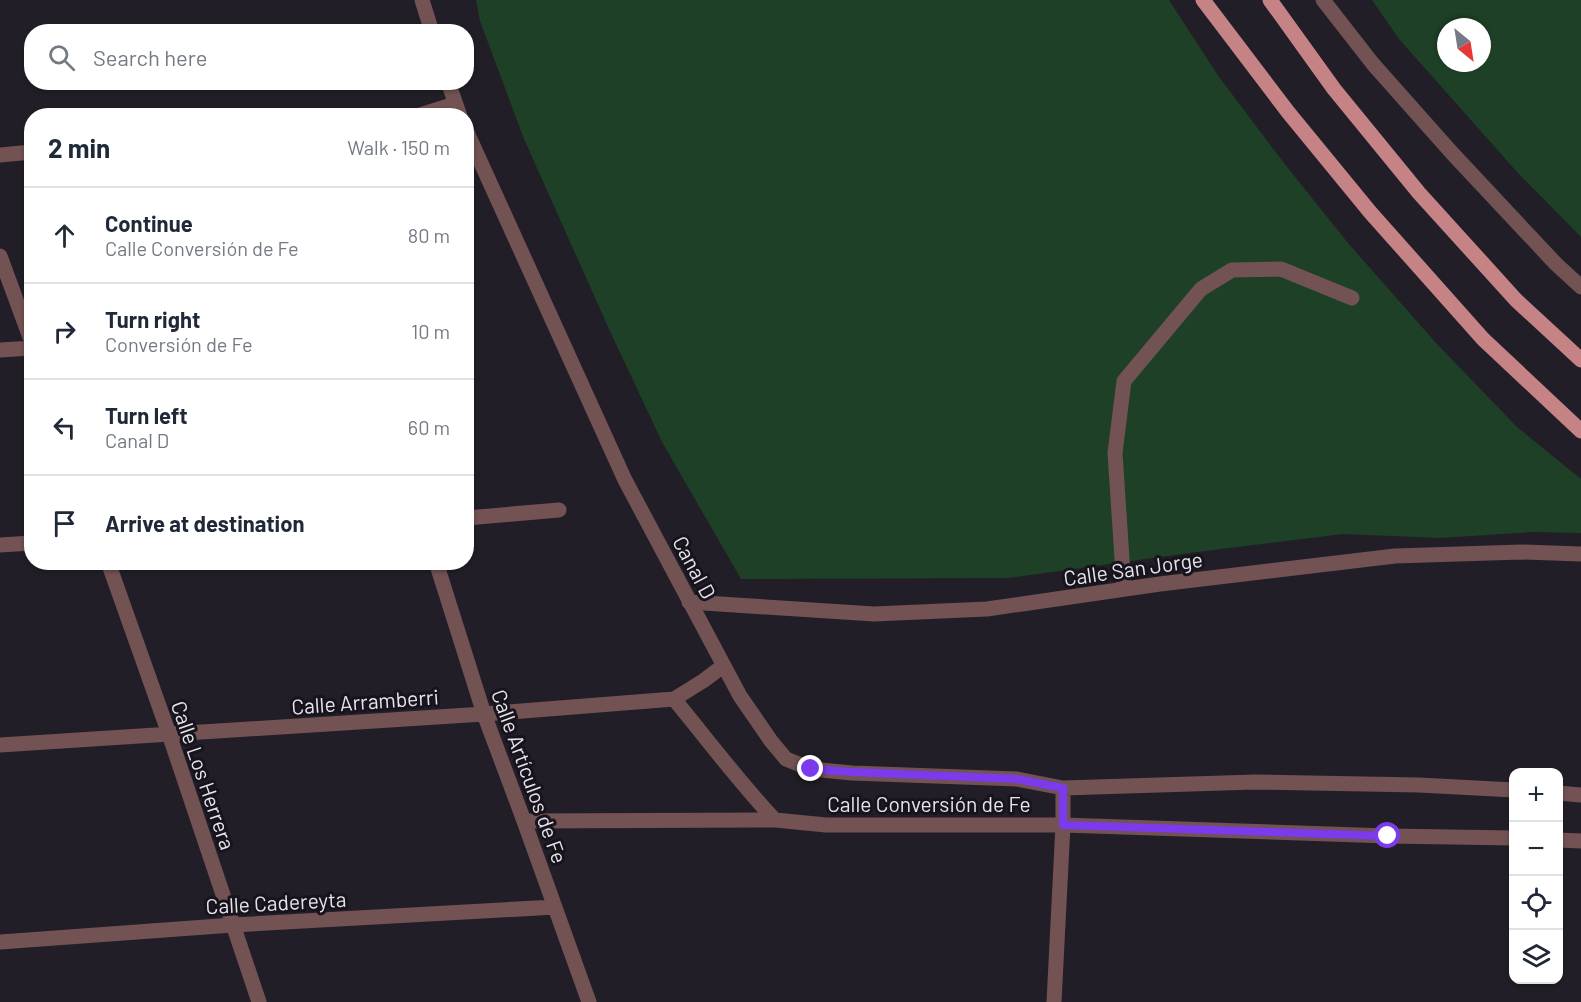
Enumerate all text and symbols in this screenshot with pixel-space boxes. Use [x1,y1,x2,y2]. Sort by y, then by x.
north arrow [1437,18,1491,72]
search box [24,24,474,90]
icon: search [45,41,78,74]
text: Search here [93,44,207,70]
text: 2 min [48,132,110,163]
text: Walk · 150 m [347,135,450,159]
text: Continue [105,210,193,236]
icon: ahead [48,219,81,252]
text: 80 m [408,223,450,247]
text: Calle Conversión de Fe [105,236,299,260]
text: Turn right [105,306,200,332]
icon: right [48,315,81,348]
text: 10 m [411,319,450,343]
text: Conversión de Fe [105,332,253,356]
text: Turn left [105,402,188,428]
icon: left [48,411,81,444]
text: 60 m [408,415,450,439]
text: Canal D [105,428,169,452]
icon: arrive [48,507,81,540]
text: Arrive at destination [105,510,304,536]
street label: Canal D [668,531,722,603]
street label: Calle San Jorge [1062,546,1204,590]
street label: Calle Arramberri [291,683,439,719]
street label: Calle Artículos de Fe [487,686,573,866]
street label: Calle Los Herrera [167,697,241,853]
route end [797,755,823,781]
map controls [1509,768,1563,984]
button: + [1509,768,1563,822]
street label: Calle Conversión de Fe [827,791,1031,816]
route start [1374,822,1400,848]
button: − [1509,822,1563,876]
button: locate [1509,876,1563,930]
street label: Calle Cadereyta [205,886,347,918]
button: layers [1509,930,1563,984]

